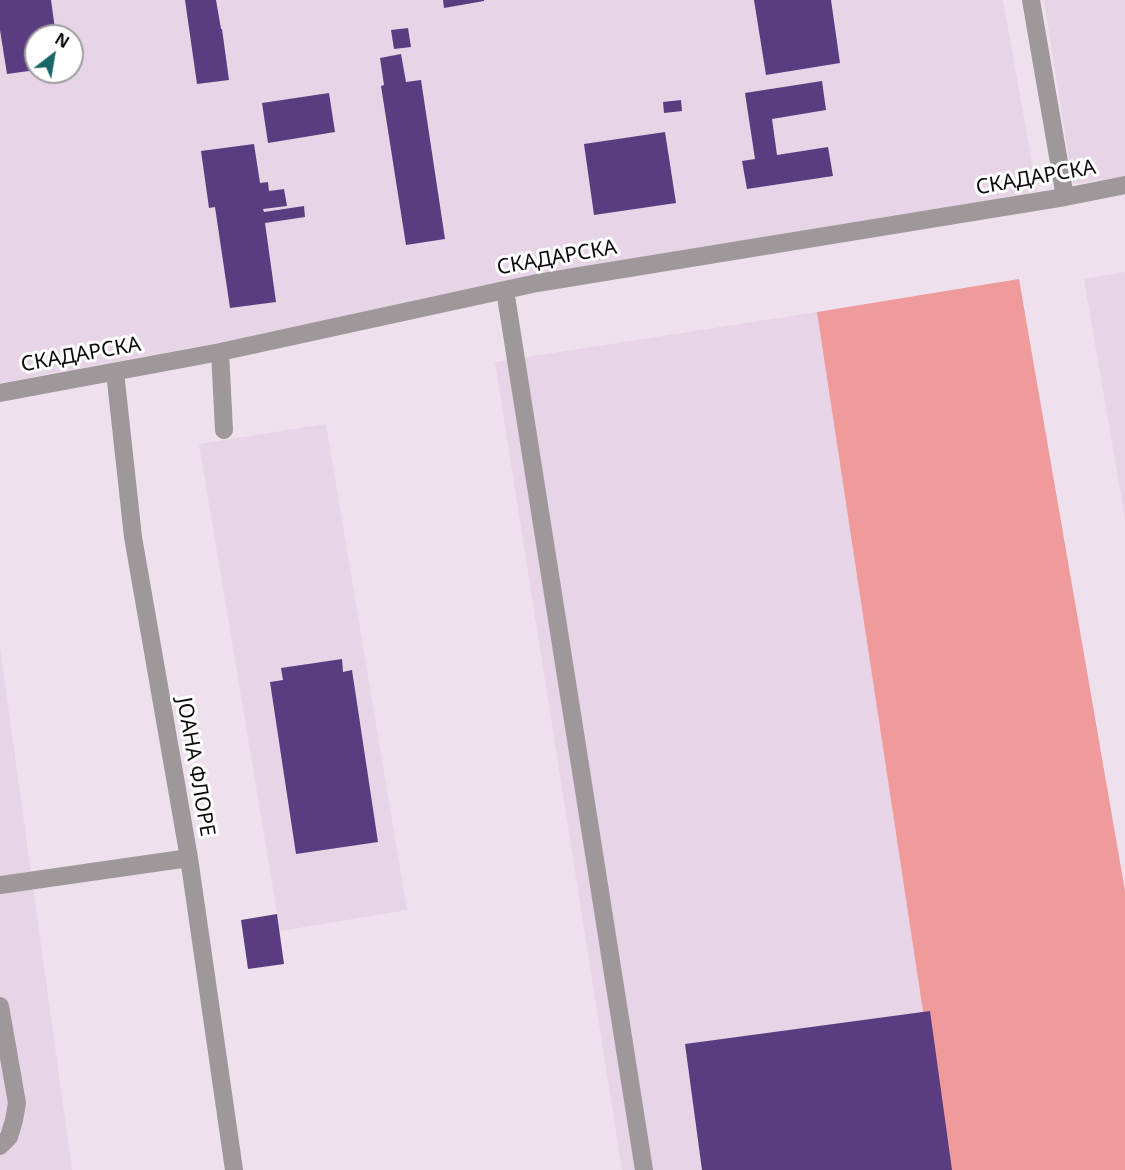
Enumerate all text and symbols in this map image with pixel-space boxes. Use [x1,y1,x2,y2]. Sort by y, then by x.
north arrow [24,24,84,84]
text: N [51,28,73,53]
street label: СКАДАРСКА [974,155,1098,201]
street label: СКАДАРСКА [495,235,619,281]
street label: СКАДАРСКА [19,332,143,378]
street label: ЈОАНА ФЛОРЕ [170,695,220,839]

